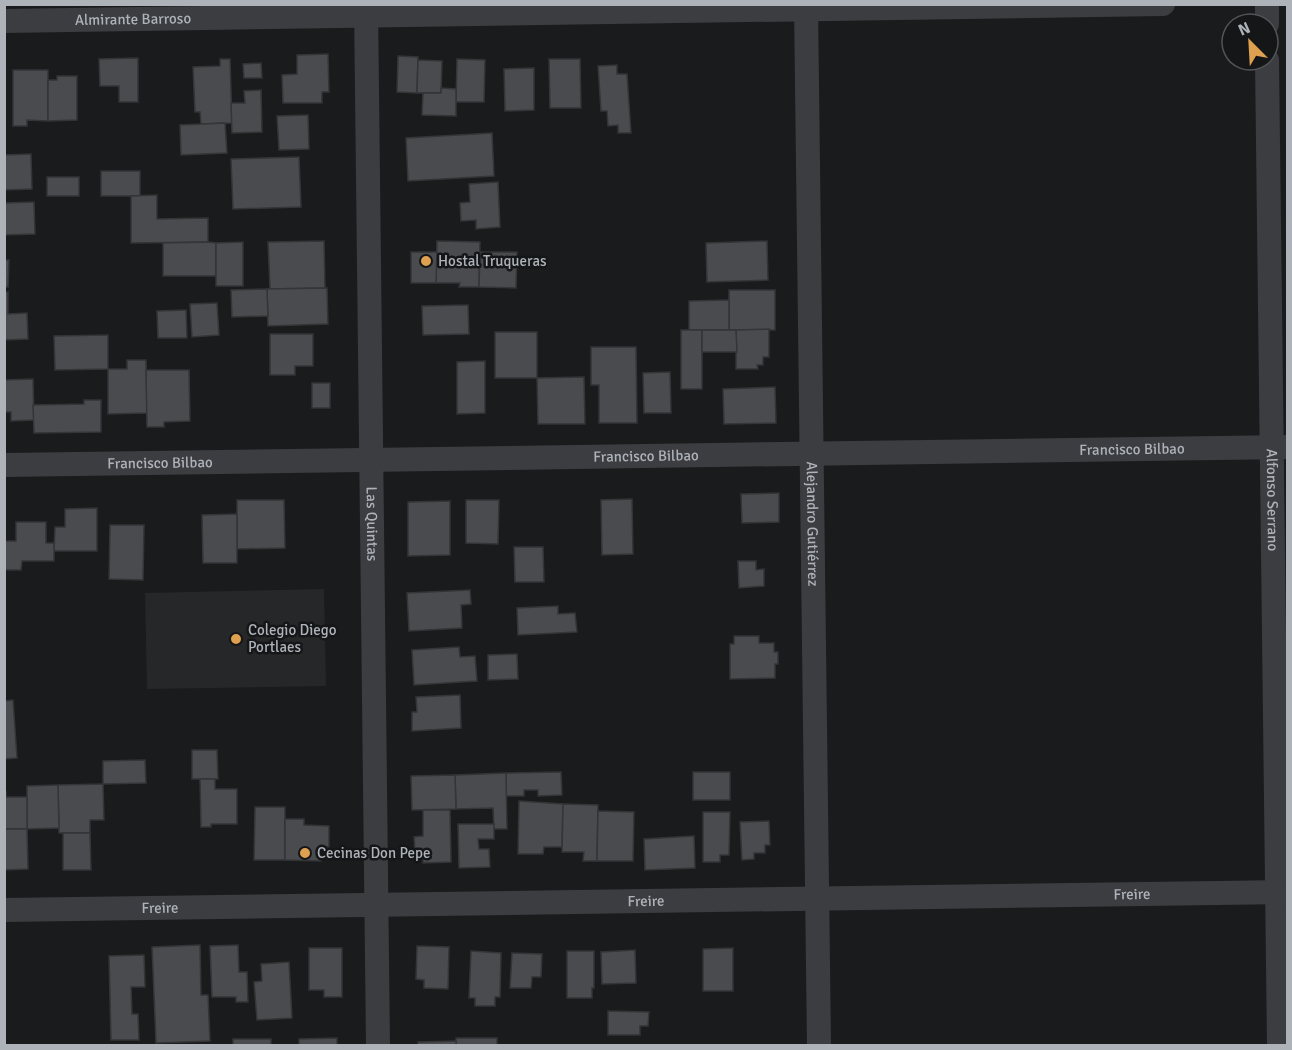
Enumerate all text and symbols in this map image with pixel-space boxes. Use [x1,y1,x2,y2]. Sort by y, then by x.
street label: Almirante Barroso [75,9,191,29]
north arrow [1220,12,1280,72]
text: N [1235,18,1253,41]
place label: Hostal Truqueras [438,252,547,270]
marker: Hostal Truqueras [419,254,433,268]
street label: Francisco Bilbao [1079,439,1185,459]
street label: Francisco Bilbao [593,446,699,466]
street label: Alfonso Serrano [1263,449,1282,551]
street label: Francisco Bilbao [107,453,213,473]
street label: Alejandro Gutiérrez [803,461,822,587]
street label: Las Quintas [363,486,381,562]
place label: Colegio Diego Portlaes [248,621,337,656]
marker: Colegio Diego Portlaes [229,632,243,646]
place label: Cecinas Don Pepe [317,844,430,862]
marker: Cecinas Don Pepe [298,846,312,860]
street label: Freire [1113,885,1151,903]
street label: Freire [627,892,665,910]
street label: Freire [141,899,179,917]

